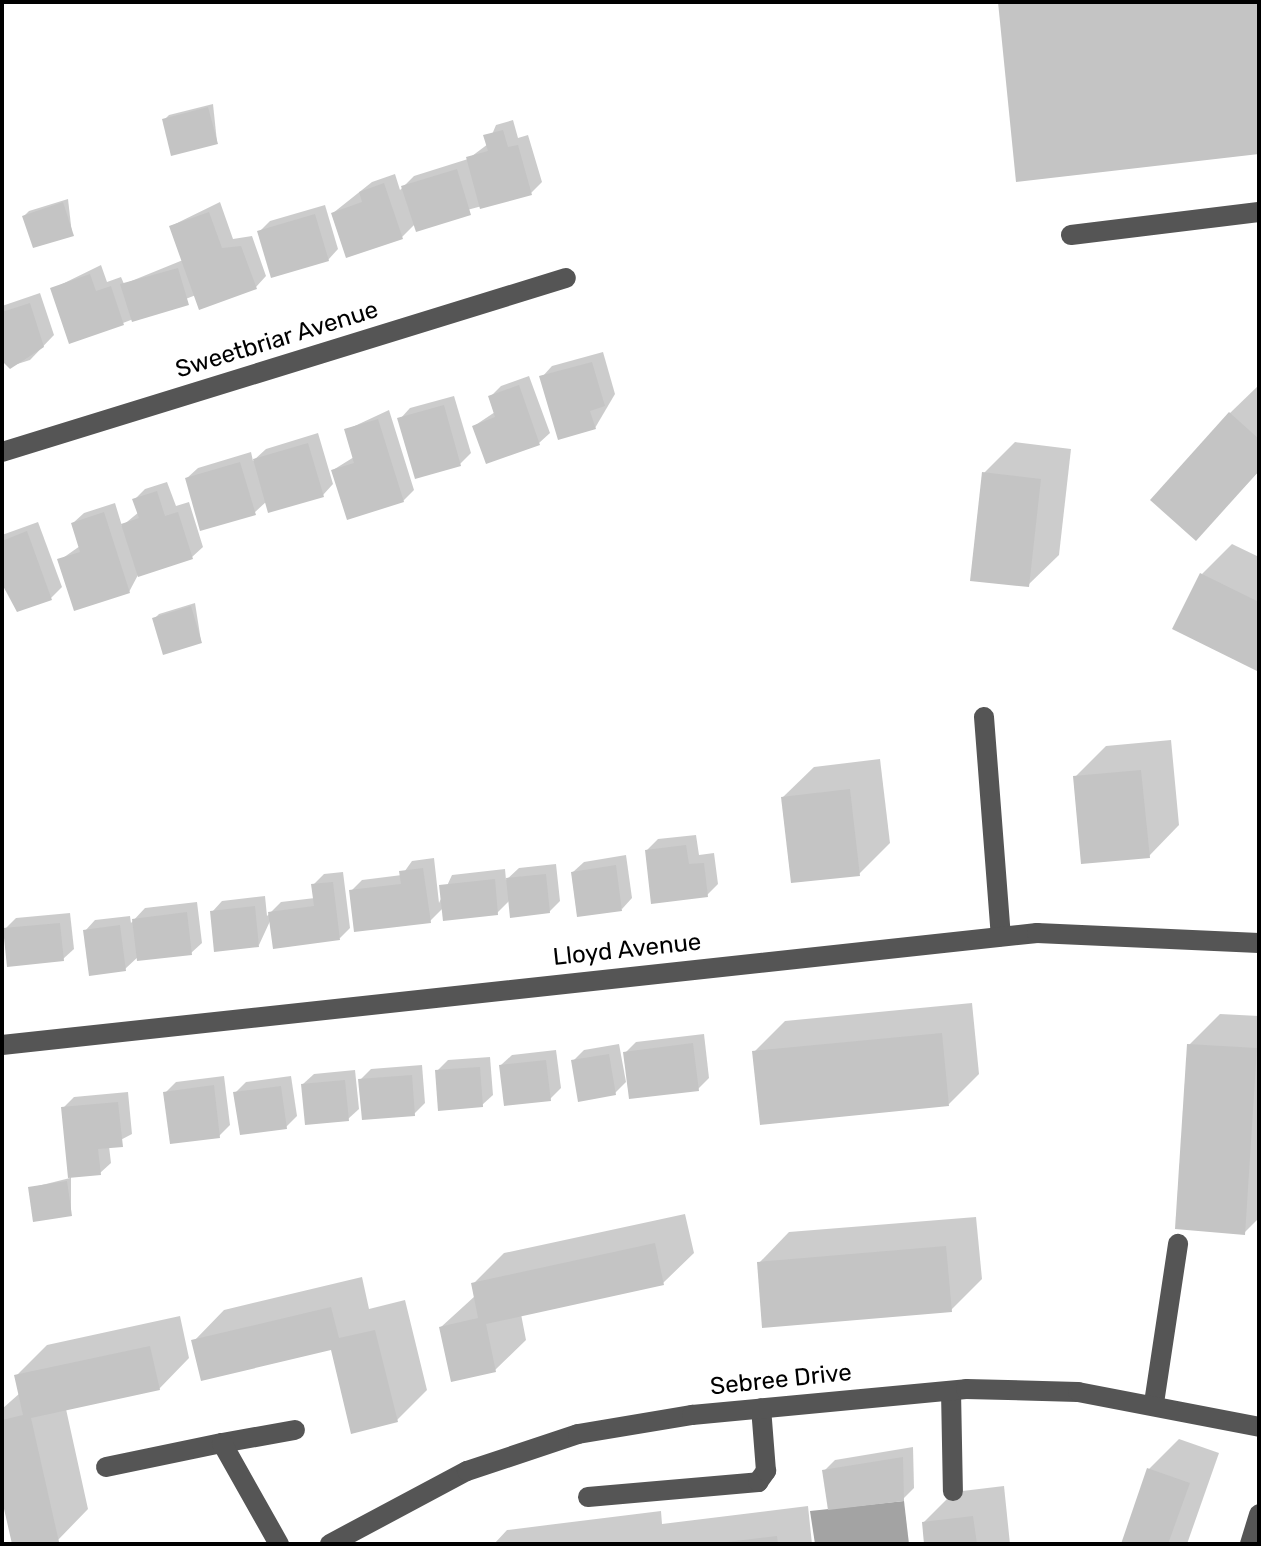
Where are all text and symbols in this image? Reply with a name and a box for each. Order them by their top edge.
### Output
street label: Sweetbriar Avenue [172,295,382,385]
street label: Lloyd Avenue [551,928,703,972]
street label: Sebree Drive [709,1358,853,1402]

